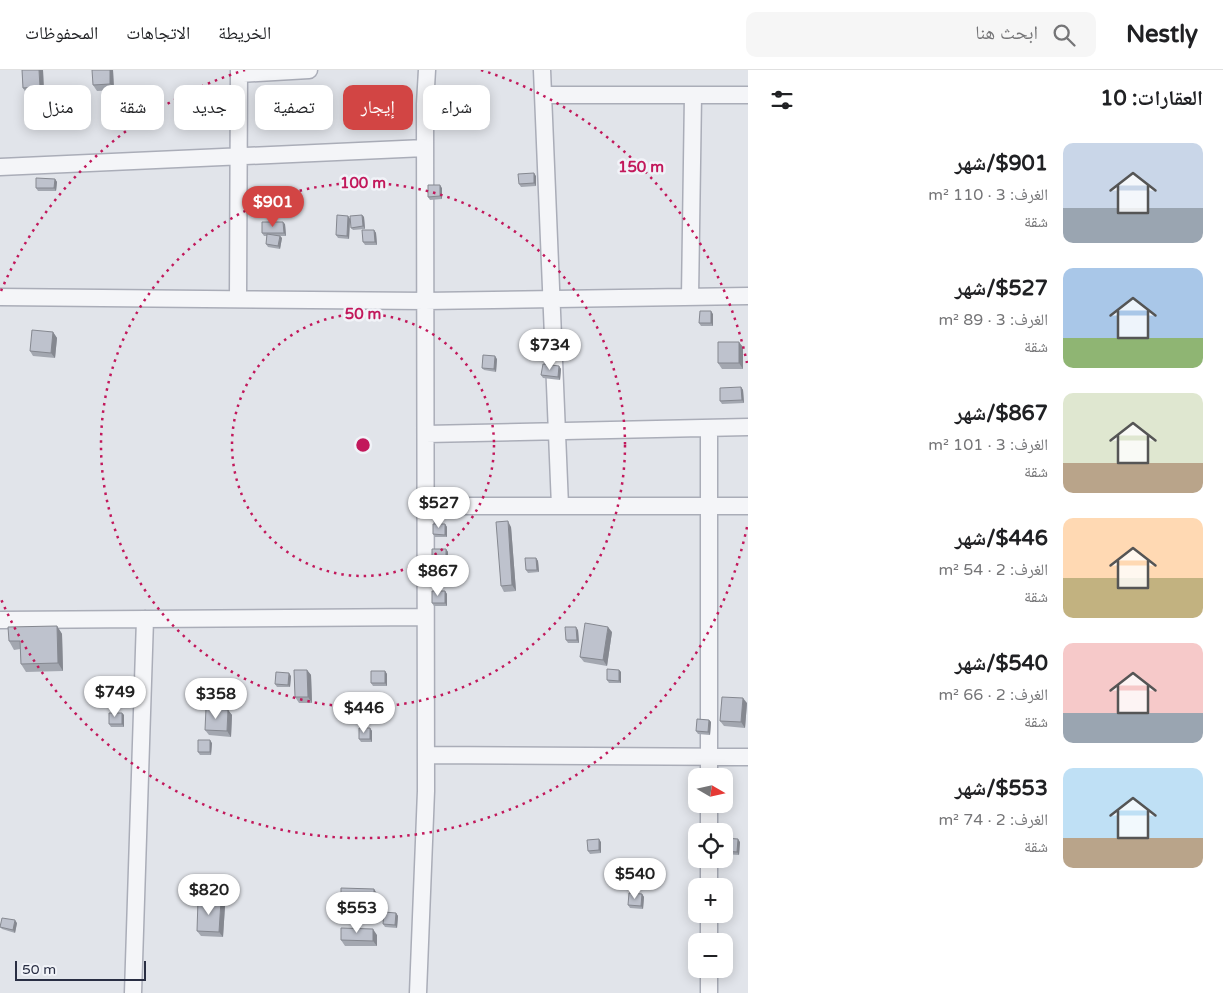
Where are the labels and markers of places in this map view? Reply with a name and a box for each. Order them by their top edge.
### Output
pin: $901 [243,186,303,228]
pin: $734 [520,328,580,371]
centre of rings [354,436,372,454]
pin: $527 [409,486,469,529]
pin: $867 [408,554,468,597]
pin: $749 [85,676,145,718]
pin: $358 [186,678,246,720]
pin: $446 [334,692,394,734]
pin: $540 [605,858,665,900]
pin: $820 [179,874,239,916]
pin: $553 [327,892,387,934]

